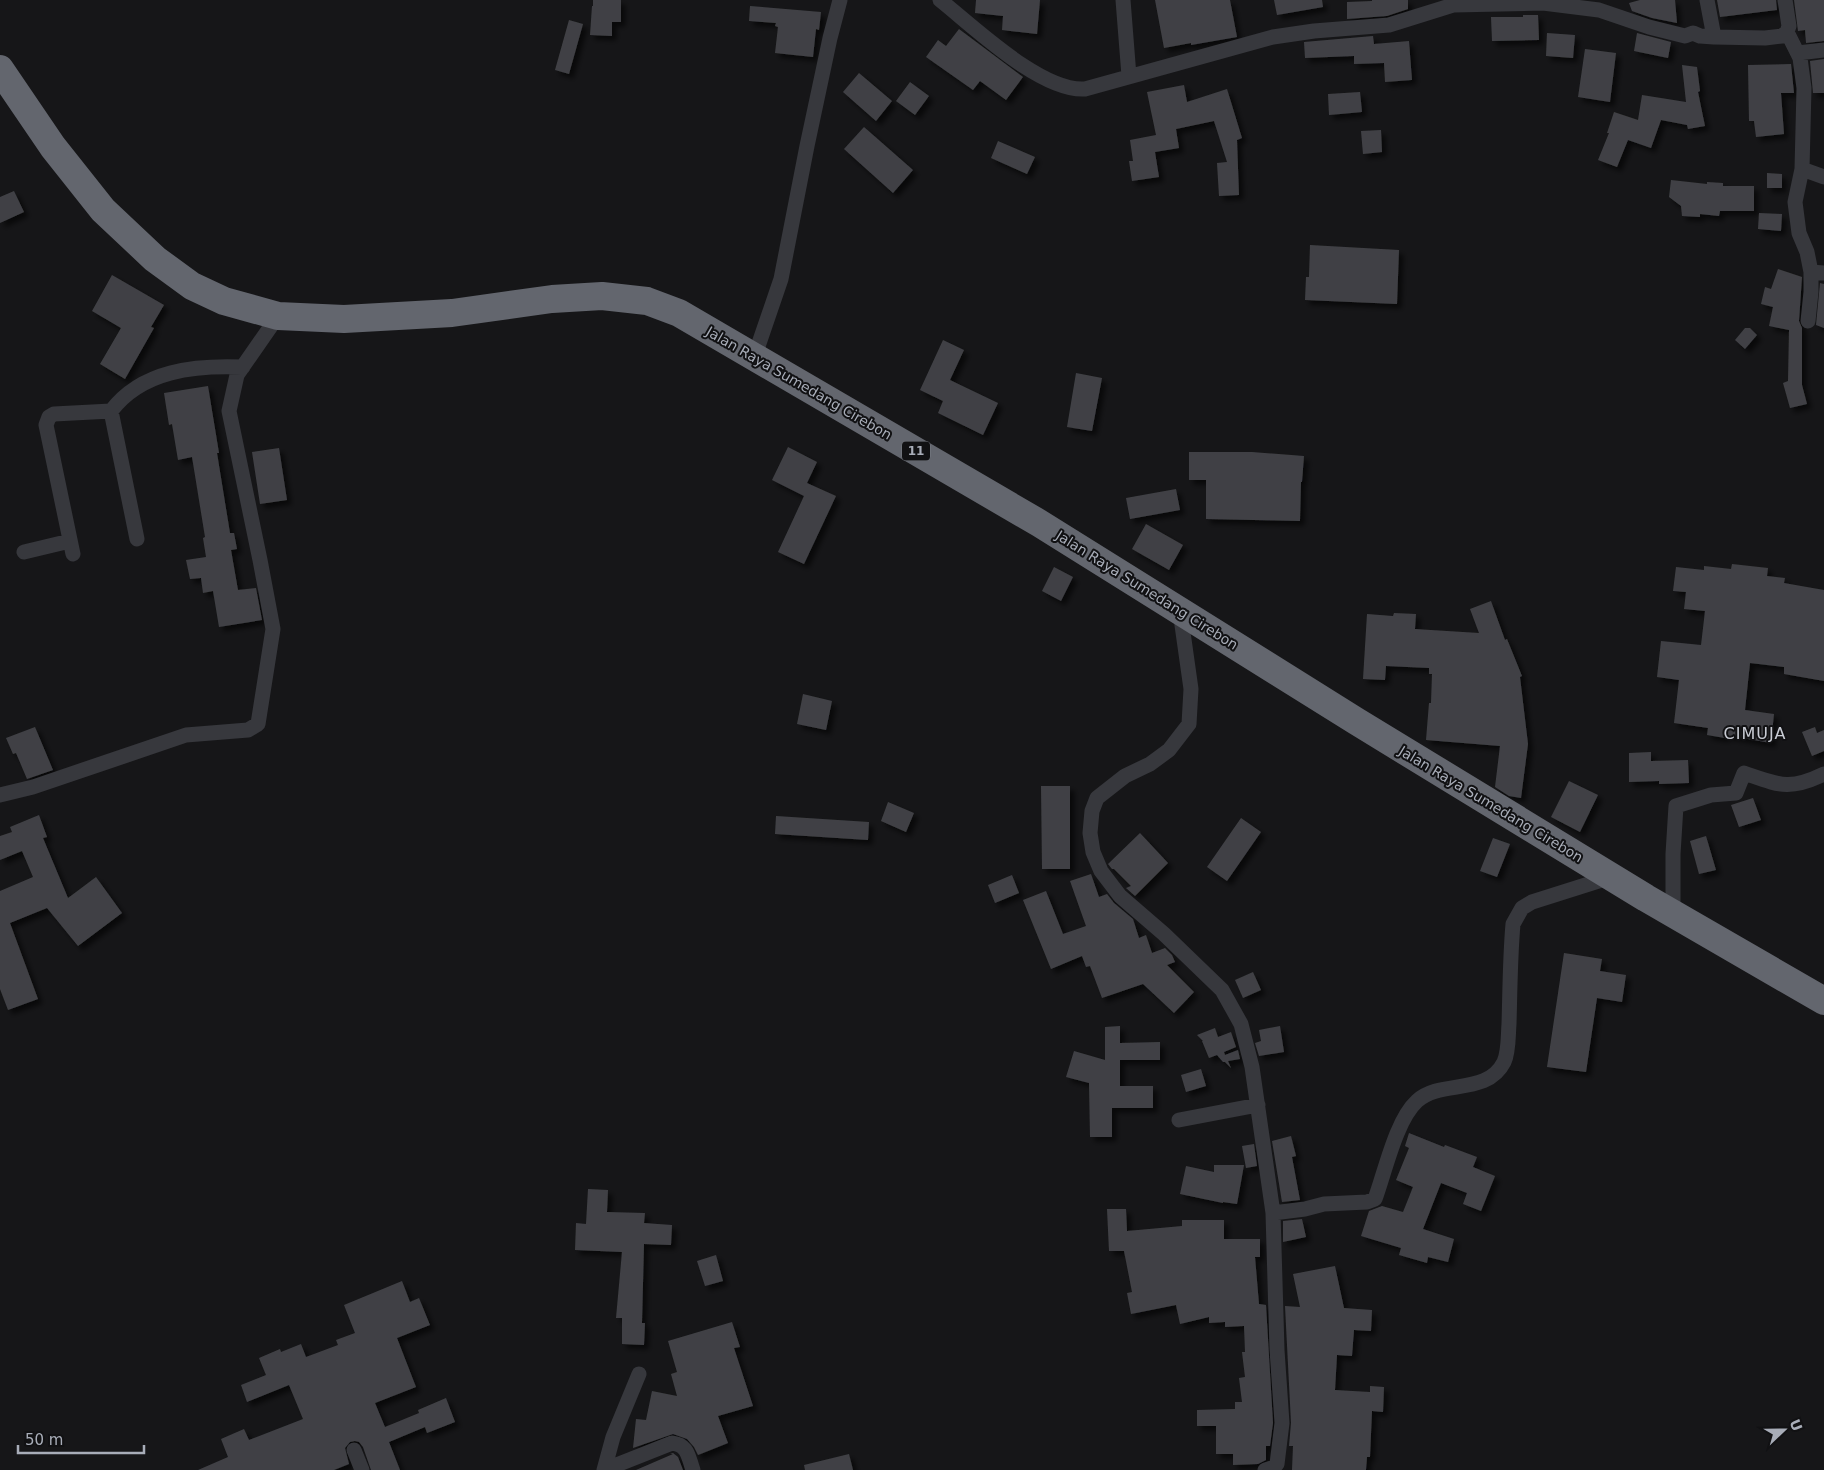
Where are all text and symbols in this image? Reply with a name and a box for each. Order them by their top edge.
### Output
street label: Jalan Raya Sumedang Cirebon [703,323,895,443]
road number: 11 [902,442,930,461]
street label: Jalan Raya Sumedang Cirebon [1052,527,1241,653]
district label: CIMUJA [1724,724,1786,743]
street label: Jalan Raya Sumedang Cirebon [1395,742,1586,865]
north arrow [1759,1405,1809,1455]
text: U [1787,1417,1806,1433]
scale bar [18,1422,144,1454]
text: 50 m [25,1431,63,1449]

